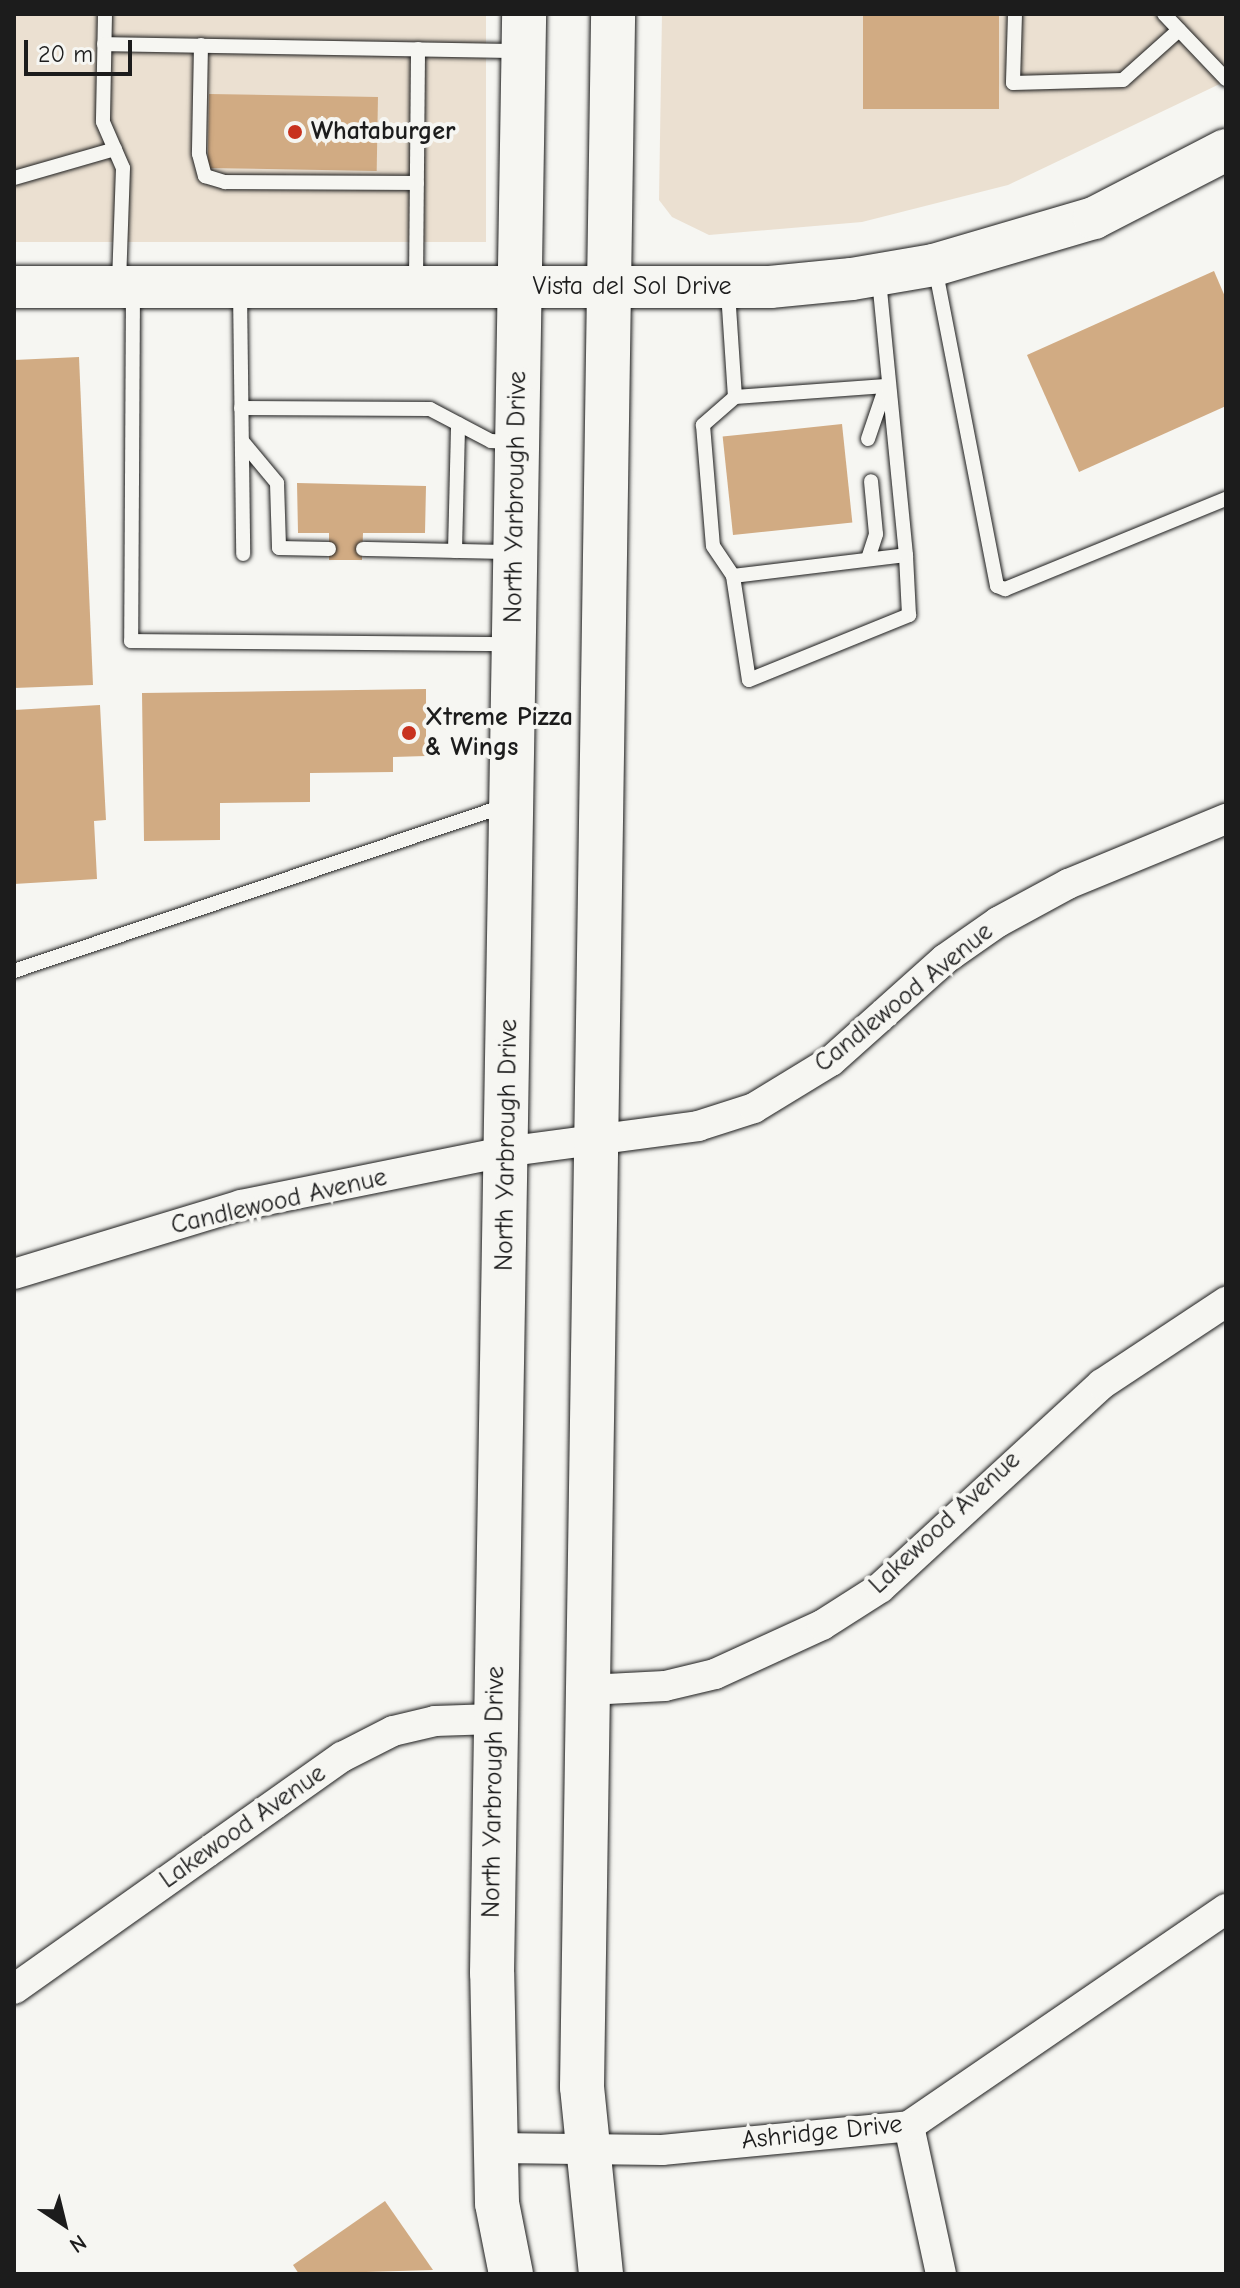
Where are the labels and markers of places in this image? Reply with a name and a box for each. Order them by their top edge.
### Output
place label: Whataburger [311,116,455,148]
marker: Whataburger [286,123,304,141]
place label: Xtreme Pizza & Wings [425,702,573,764]
marker: Xtreme Pizza & Wings [400,724,418,742]

